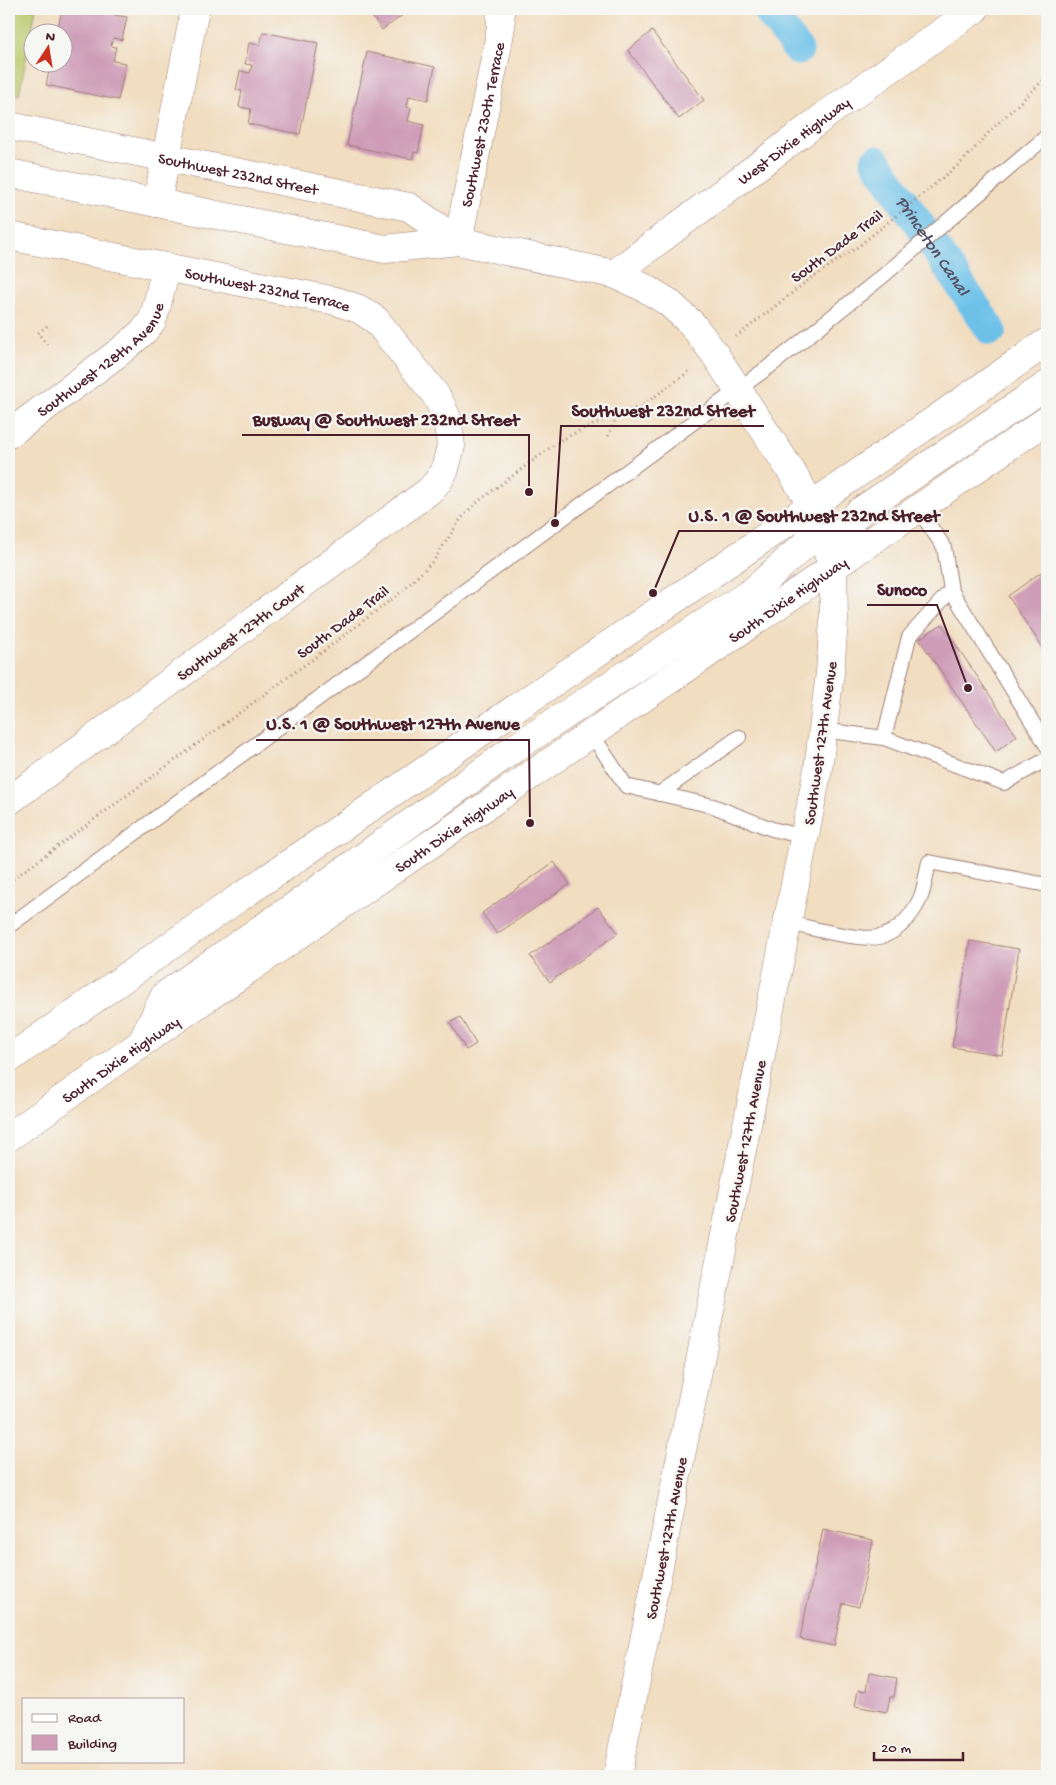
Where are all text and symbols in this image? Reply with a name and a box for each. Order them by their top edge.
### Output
north arrow [22,22,72,72]
text: N [44,28,56,47]
street label: Southwest 230th Terrace [459,40,511,209]
street label: West Dixie Highway [735,94,855,191]
street label: Southwest 232nd Street [156,150,321,202]
water label: Princeton Canal [890,193,973,301]
street label: South Dade Trail [788,207,888,289]
street label: Southwest 232nd Terrace [183,265,353,318]
street label: Southwest 128th Avenue [35,301,170,423]
callout: Southwest 232nd Street [561,393,764,426]
callout: Busway @ Southwest 232nd Street [242,402,529,435]
text: Southwest 232nd Street [572,402,756,423]
text: Busway @ Southwest 232nd Street [252,411,521,432]
callout: U.S. 1 @ Southwest 232nd Street [679,498,949,531]
text: U.S. 1 @ Southwest 232nd Street [689,507,941,528]
street label: South Dixie Highway [726,554,852,649]
callout: Sunoco [867,572,937,605]
street label: Southwest 127th Court [174,580,311,687]
text: Sunoco [877,581,928,602]
street label: South Dade Trail [294,583,394,665]
street label: Southwest 127th Avenue [802,660,843,826]
callout: U.S. 1 @ Southwest 127th Avenue [256,707,529,740]
text: U.S. 1 @ Southwest 127th Avenue [266,715,520,736]
street label: South Dixie Highway [393,784,518,879]
street label: South Dixie Highway [60,1013,185,1109]
street label: Southwest 127th Avenue [722,1058,773,1224]
street label: Southwest 127th Avenue [643,1455,694,1621]
legend [22,1698,185,1762]
text: Road [68,1710,102,1728]
scale bar [874,1730,962,1762]
text: Building [67,1736,117,1754]
text: 20 m [881,1740,911,1758]

